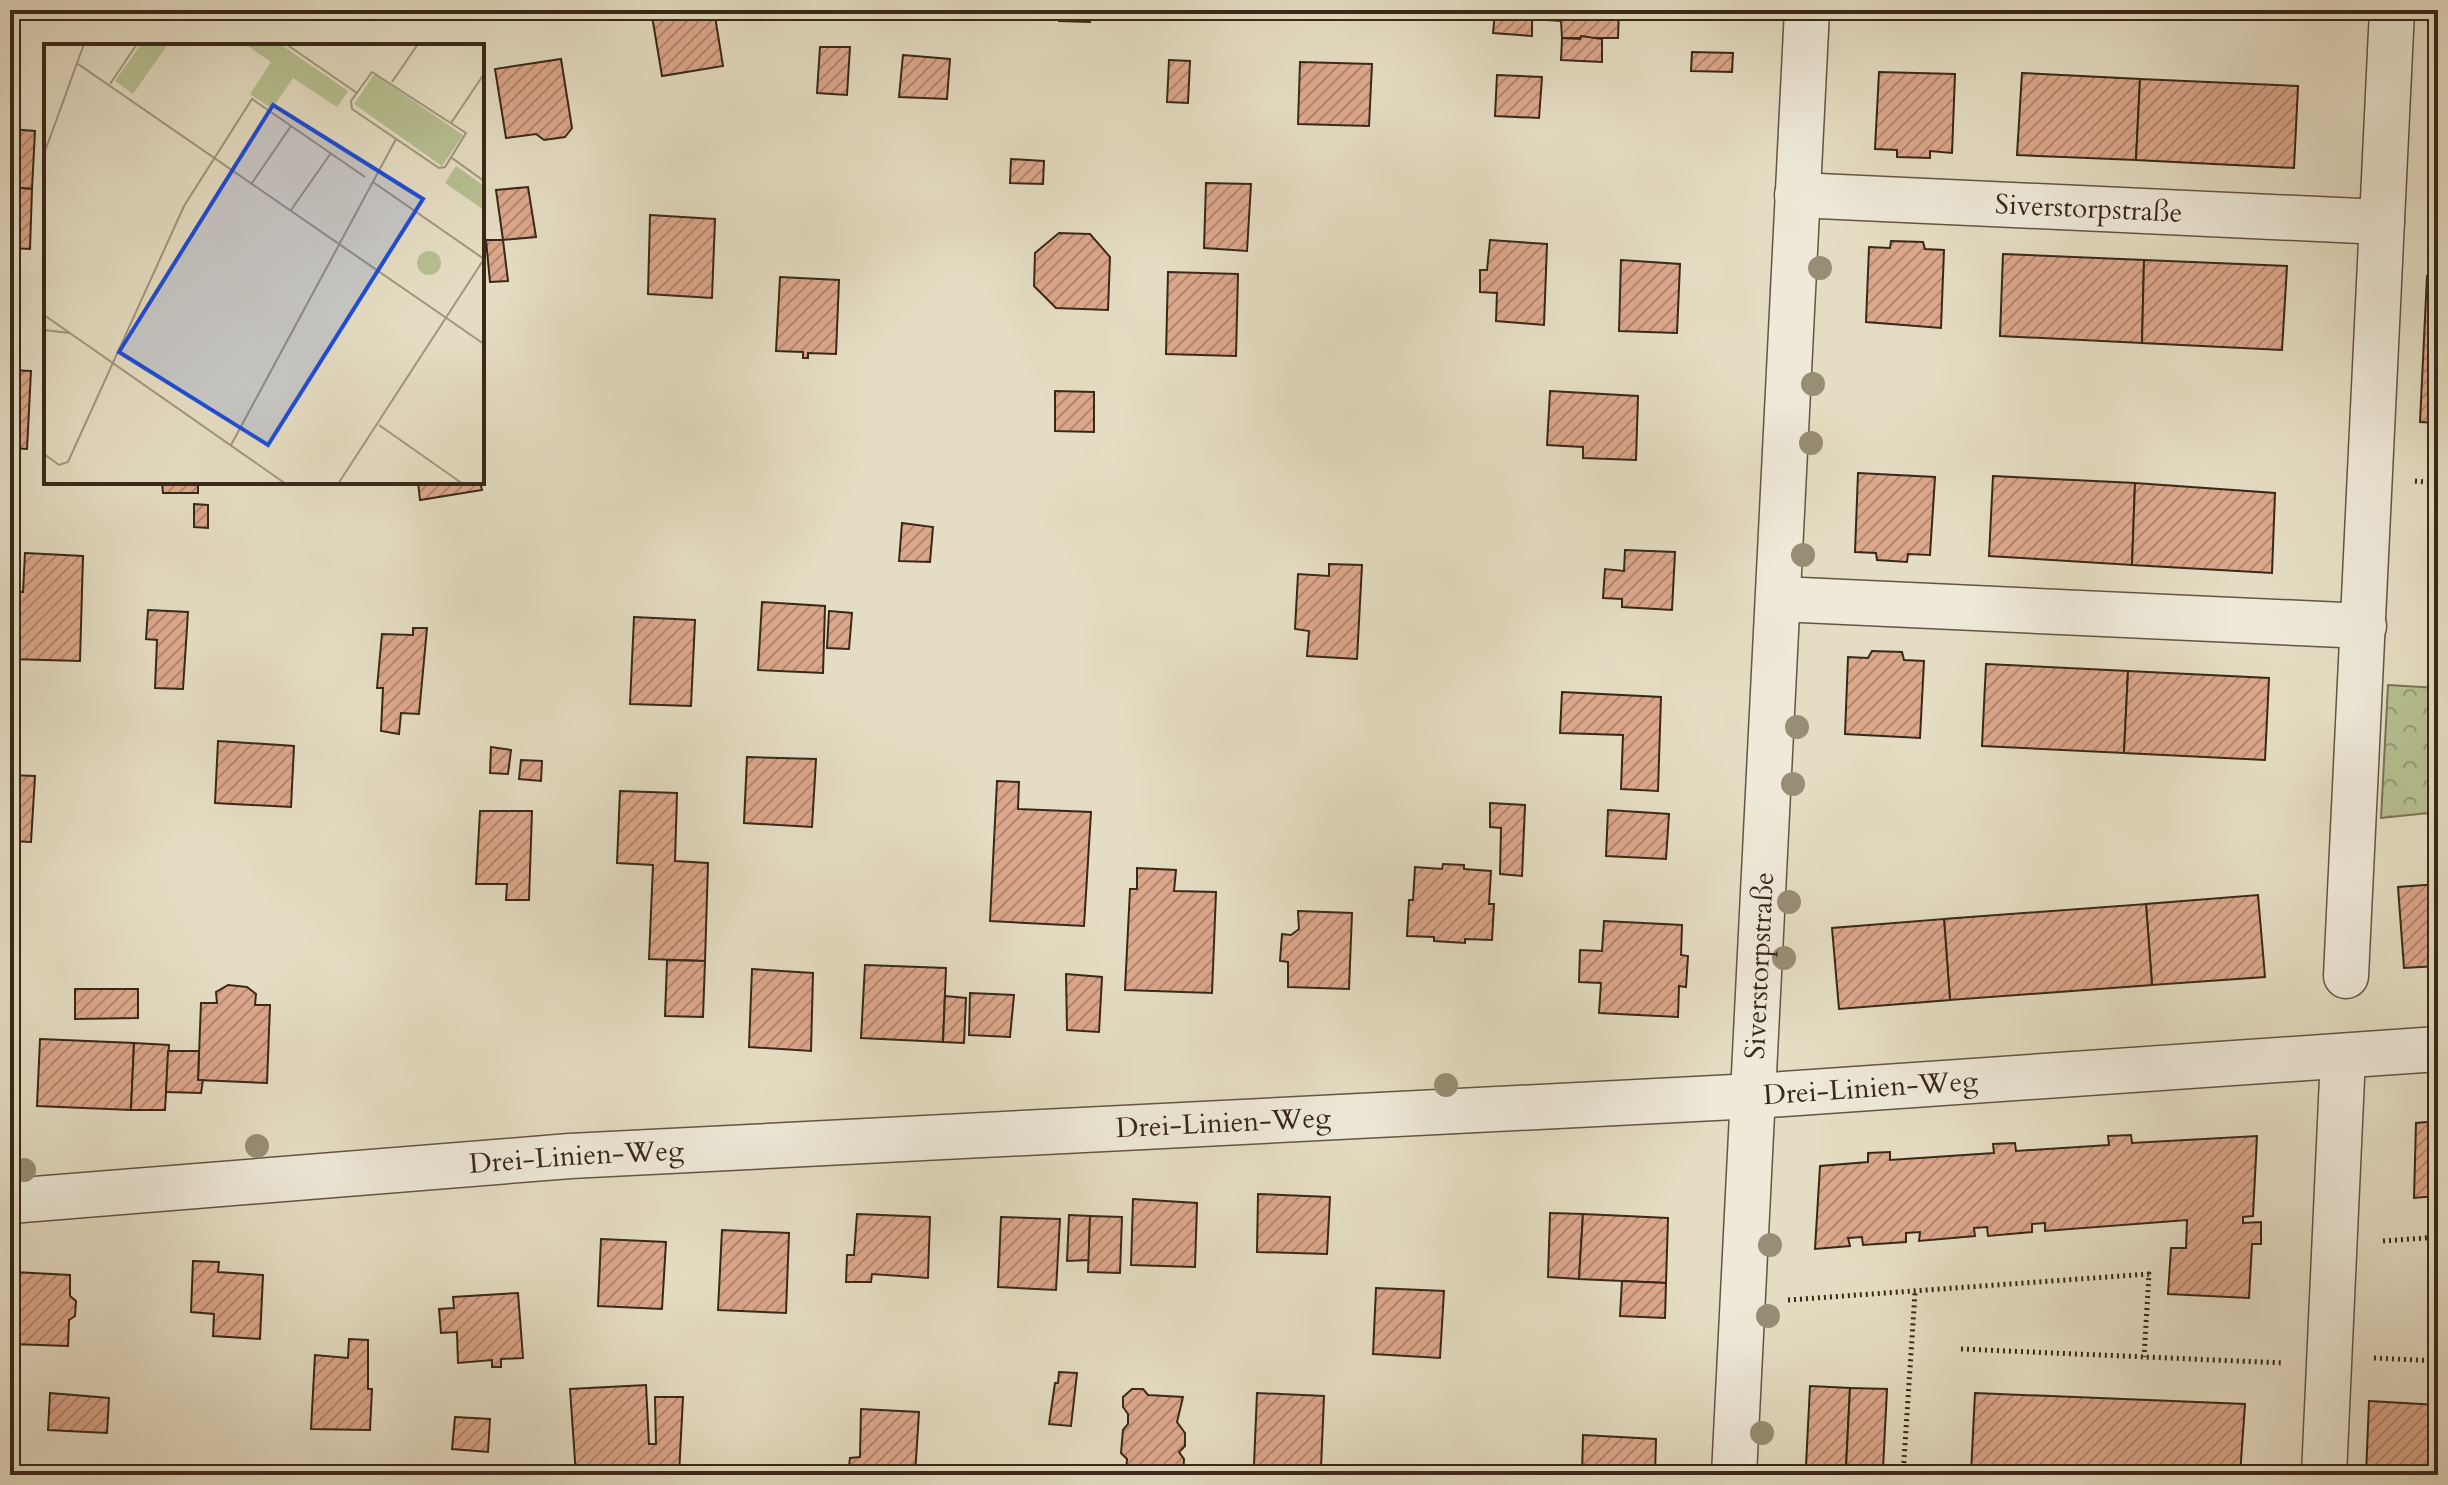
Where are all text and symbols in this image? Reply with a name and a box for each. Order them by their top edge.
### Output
inset map [44,44,484,484]
street label: Siverstorpstraße [1994,185,2183,232]
street label: Siverstorpstraße [1736,871,1783,1060]
street label: Drei-Linien-Weg [1762,1062,1979,1114]
street label: Drei-Linien-Weg [1115,1098,1332,1147]
street label: Drei-Linien-Weg [467,1131,685,1183]

